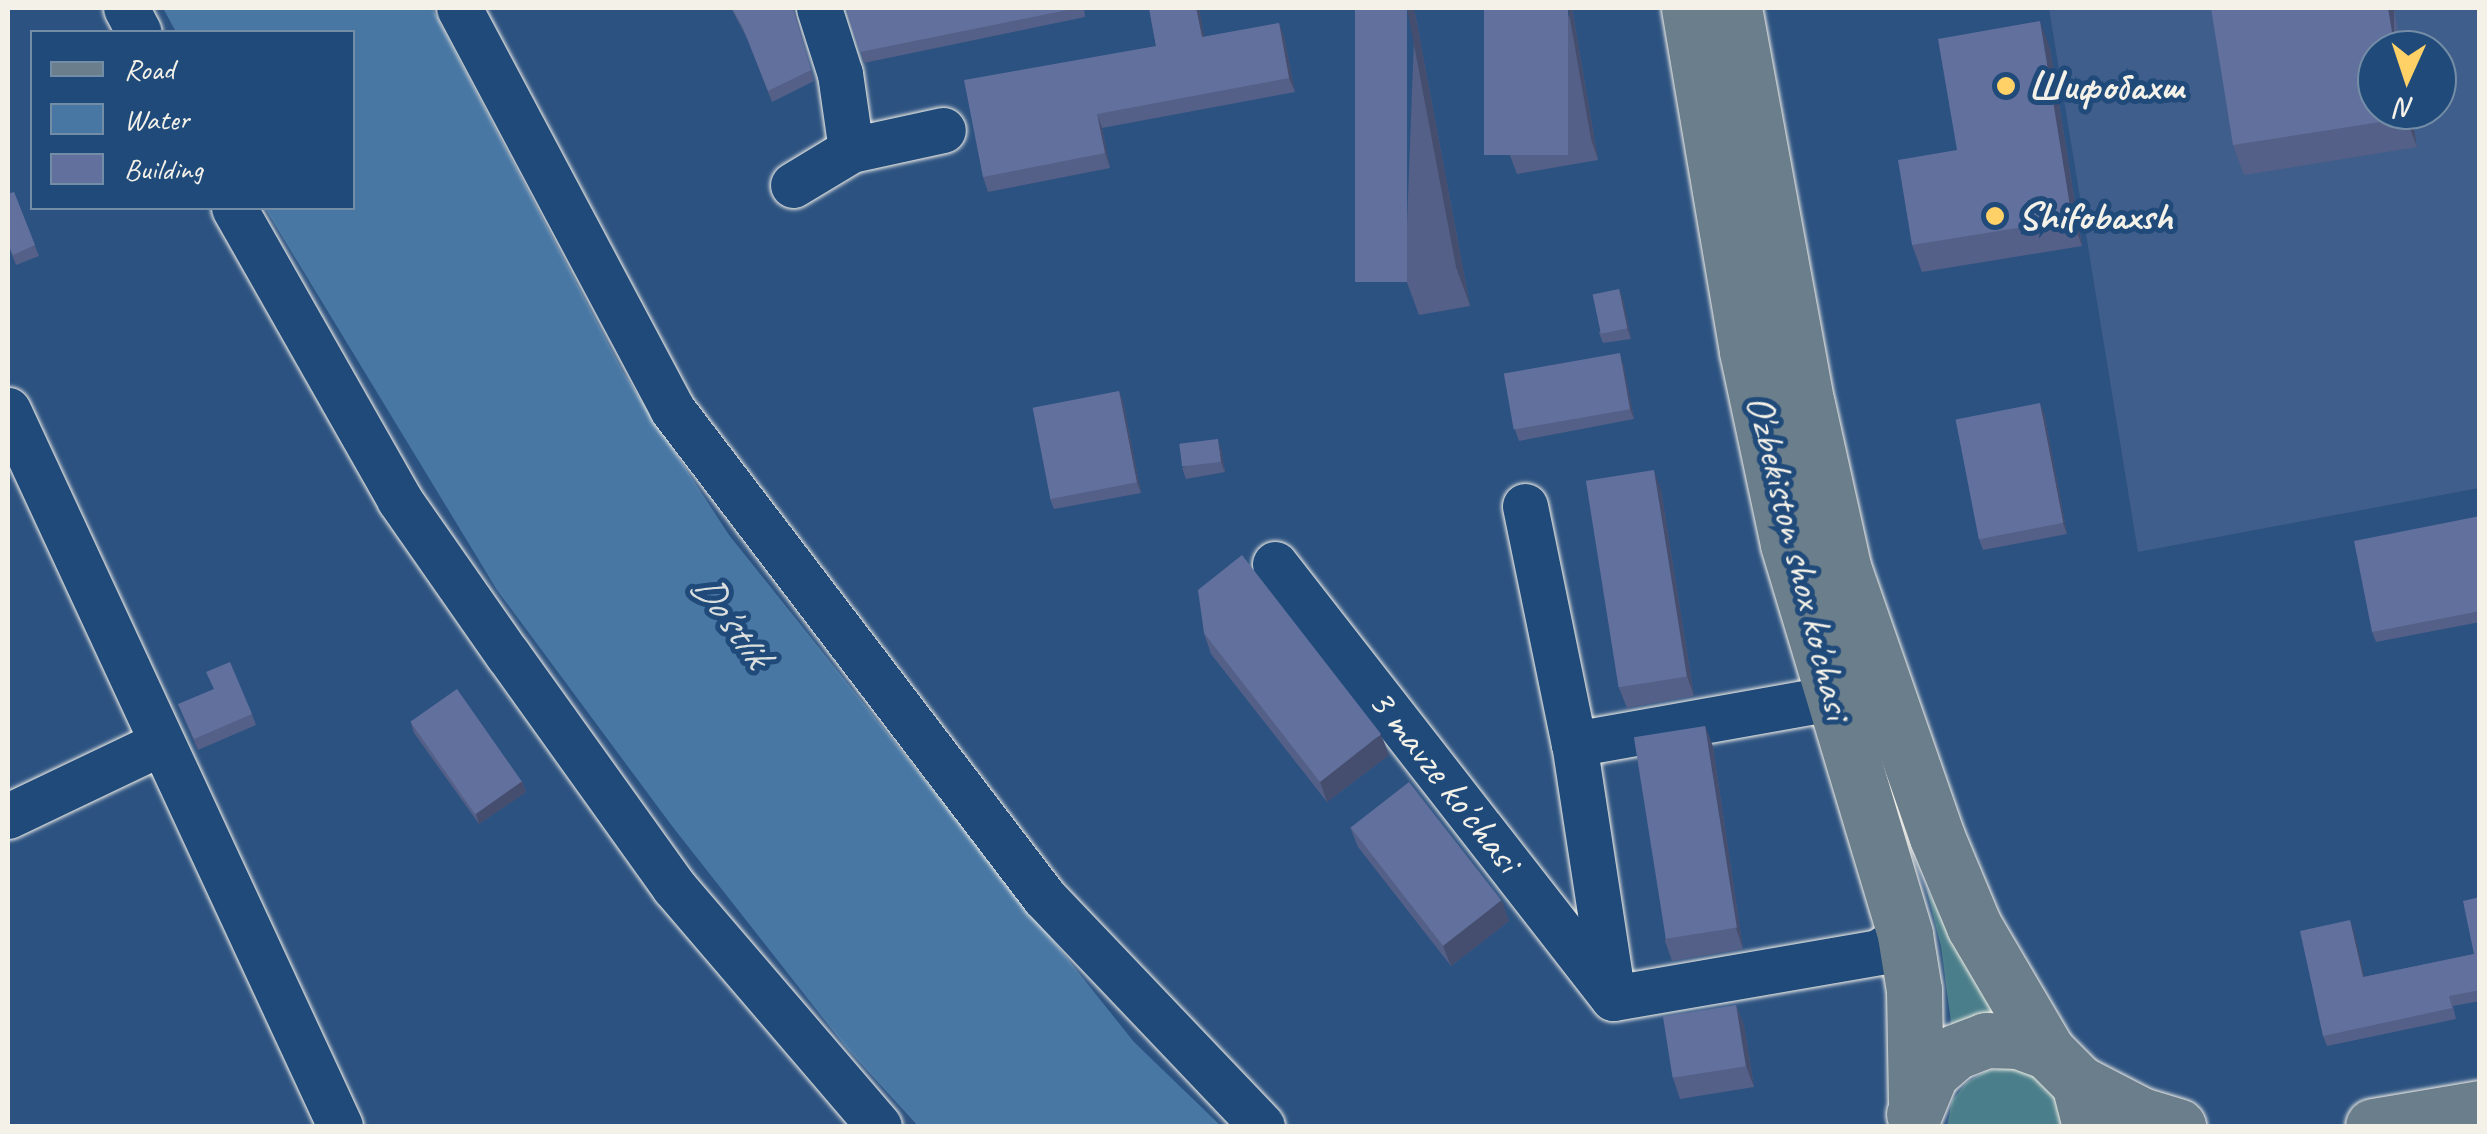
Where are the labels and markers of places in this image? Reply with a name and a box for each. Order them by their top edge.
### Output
place label: Шифобахш [2028,62,2184,110]
marker: Шифобахш [1993,73,2019,99]
place label: Shifobaxsh [2018,192,2173,240]
marker: Shifobaxsh [1982,203,2008,229]

